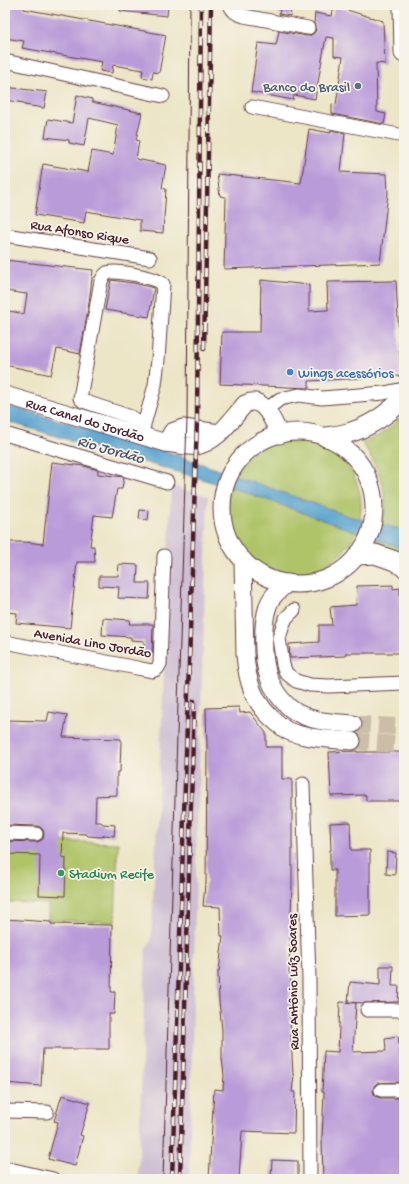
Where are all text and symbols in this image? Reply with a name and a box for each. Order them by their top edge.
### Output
place label: Banco do Brasil [262,80,350,97]
marker: Banco do Brasil [353,81,363,91]
street label: Rua Afonso Rique [29,217,131,250]
place label: Wings acessórios [298,366,395,383]
marker: Wings acessórios [285,367,295,377]
street label: Rua Canal do Jordão [23,396,146,447]
water label: Rio Jordão [75,433,147,469]
street label: Avenida Lino Jordão [33,626,153,663]
place label: Stadium Recife [69,867,155,884]
marker: Stadium Recife [56,868,66,878]
street label: Rua Antônio Luíz Soares [285,913,304,1050]

